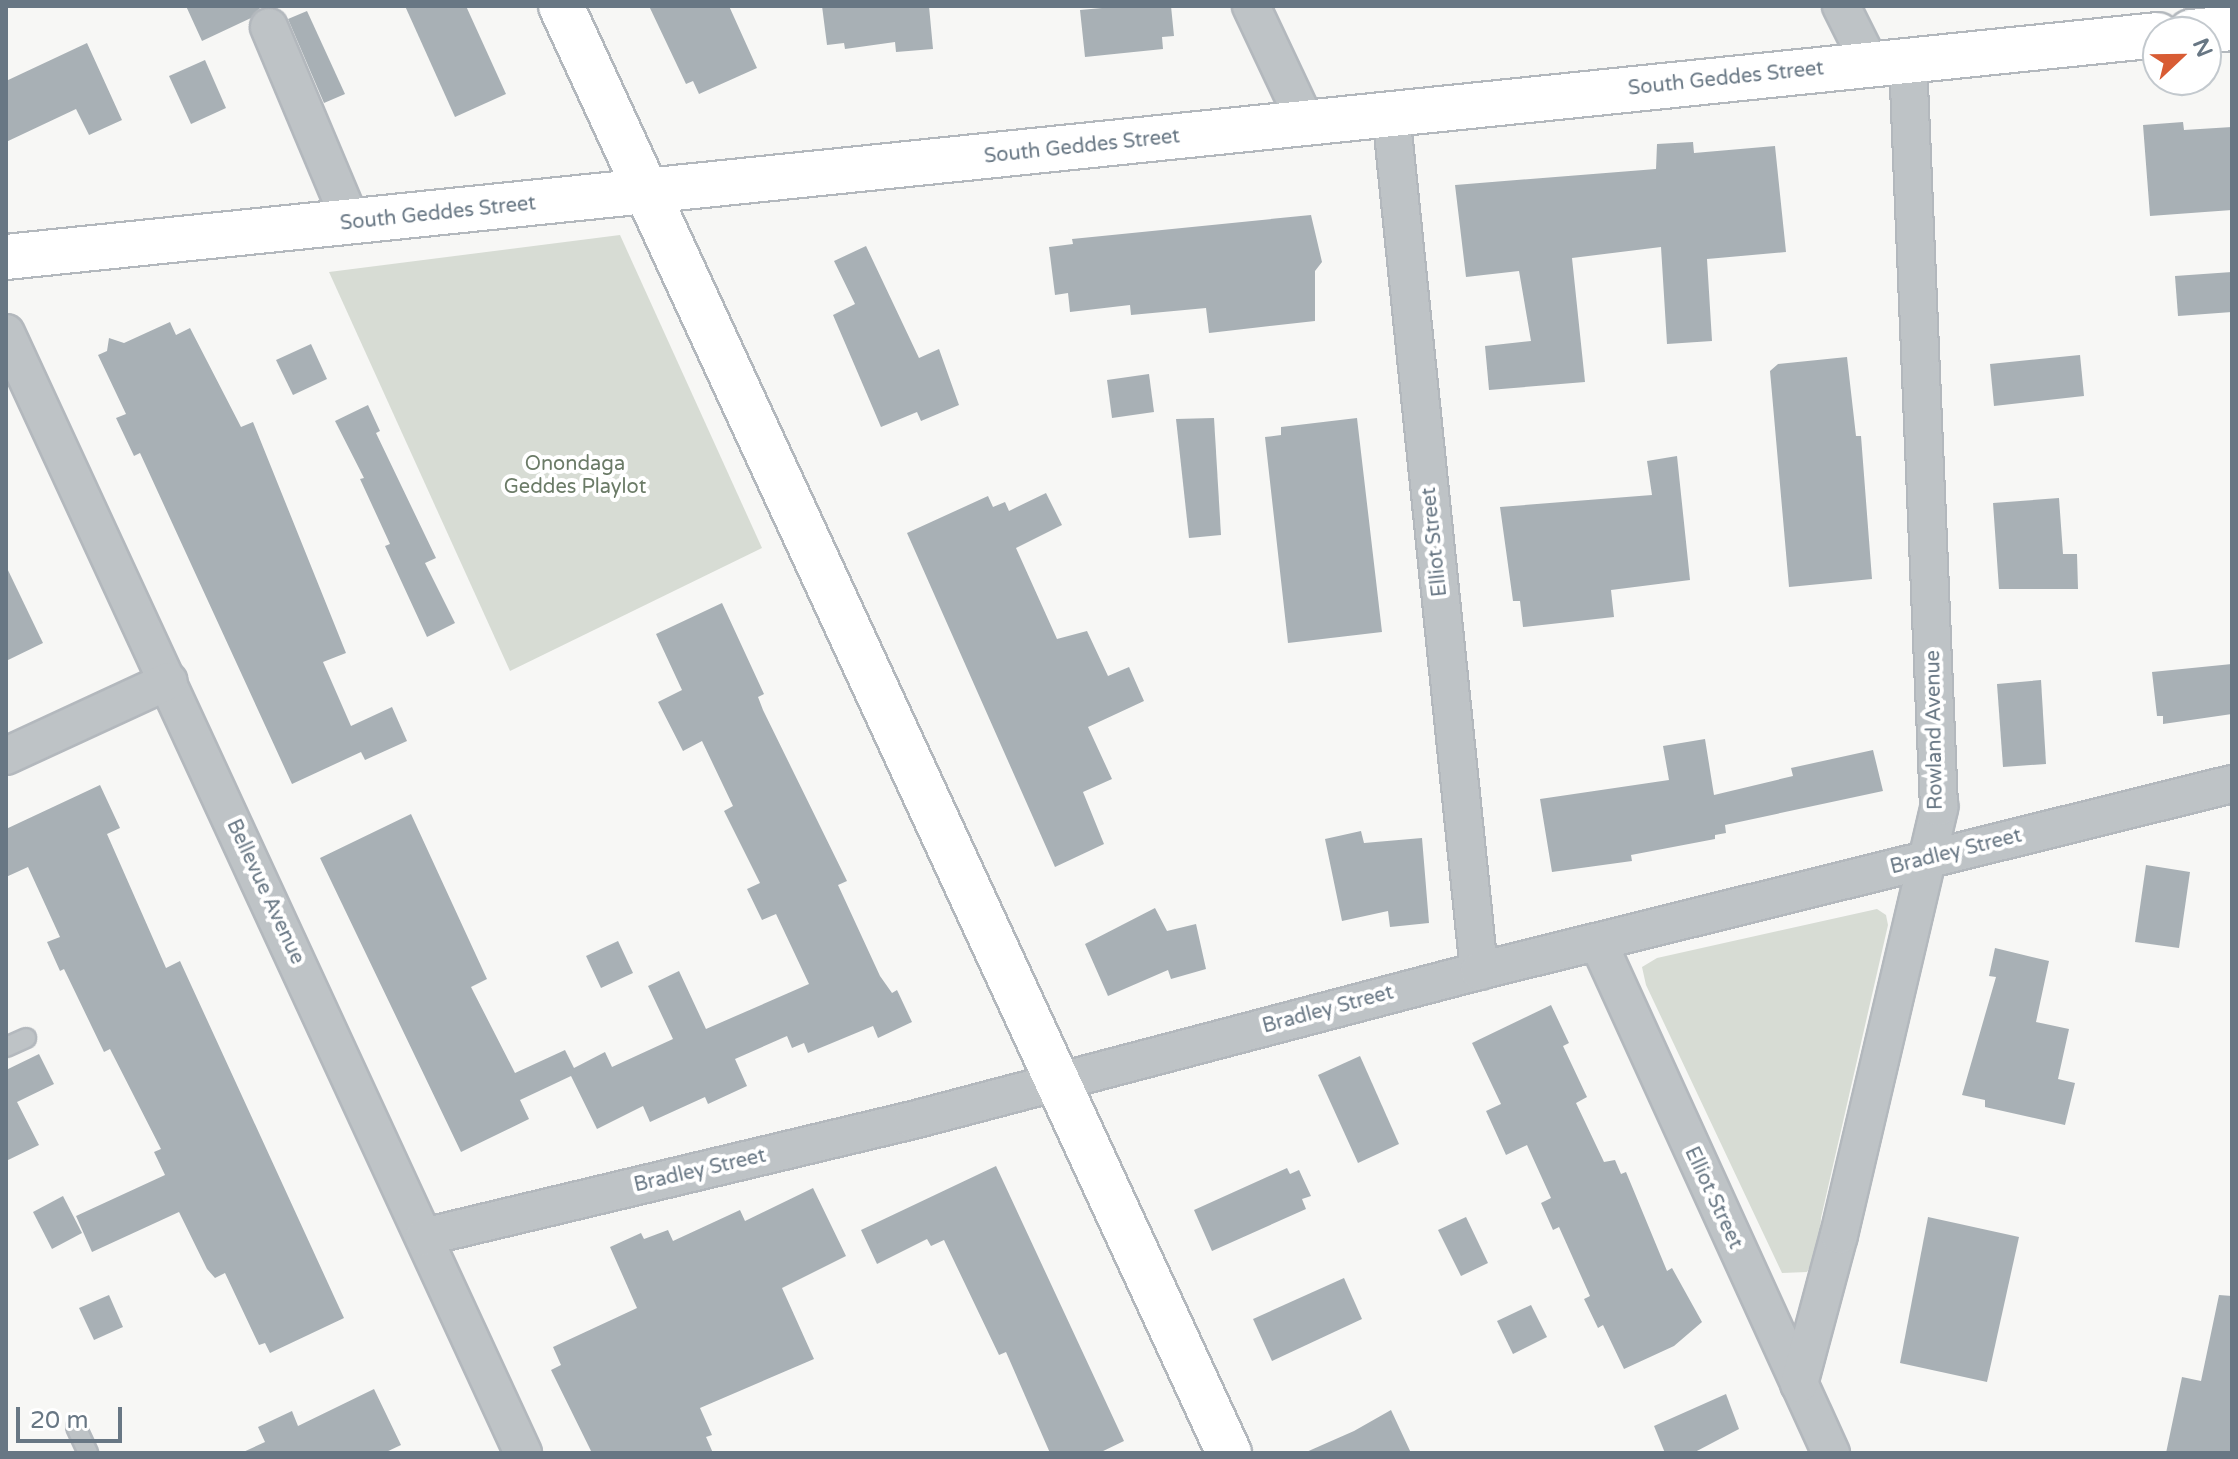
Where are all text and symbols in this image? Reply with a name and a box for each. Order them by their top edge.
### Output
north arrow [2142,16,2222,96]
text: N [2187,35,2218,61]
street label: South Geddes Street [1627,57,1825,101]
street label: South Geddes Street [983,125,1181,169]
street label: South Geddes Street [339,192,537,236]
park label: Onondaga Geddes Playlot [504,452,646,499]
street label: Elliot Street [1417,486,1453,598]
street label: Rowland Avenue [1922,650,1948,810]
street label: Bellevue Avenue [221,816,309,968]
street label: Bradley Street [1888,824,2024,880]
street label: Bradley Street [1260,981,1396,1039]
street label: Elliot Street [1679,1143,1747,1253]
street label: Bradley Street [632,1144,768,1198]
scale bar [20,1391,126,1441]
text: 20 m [30,1406,88,1435]

